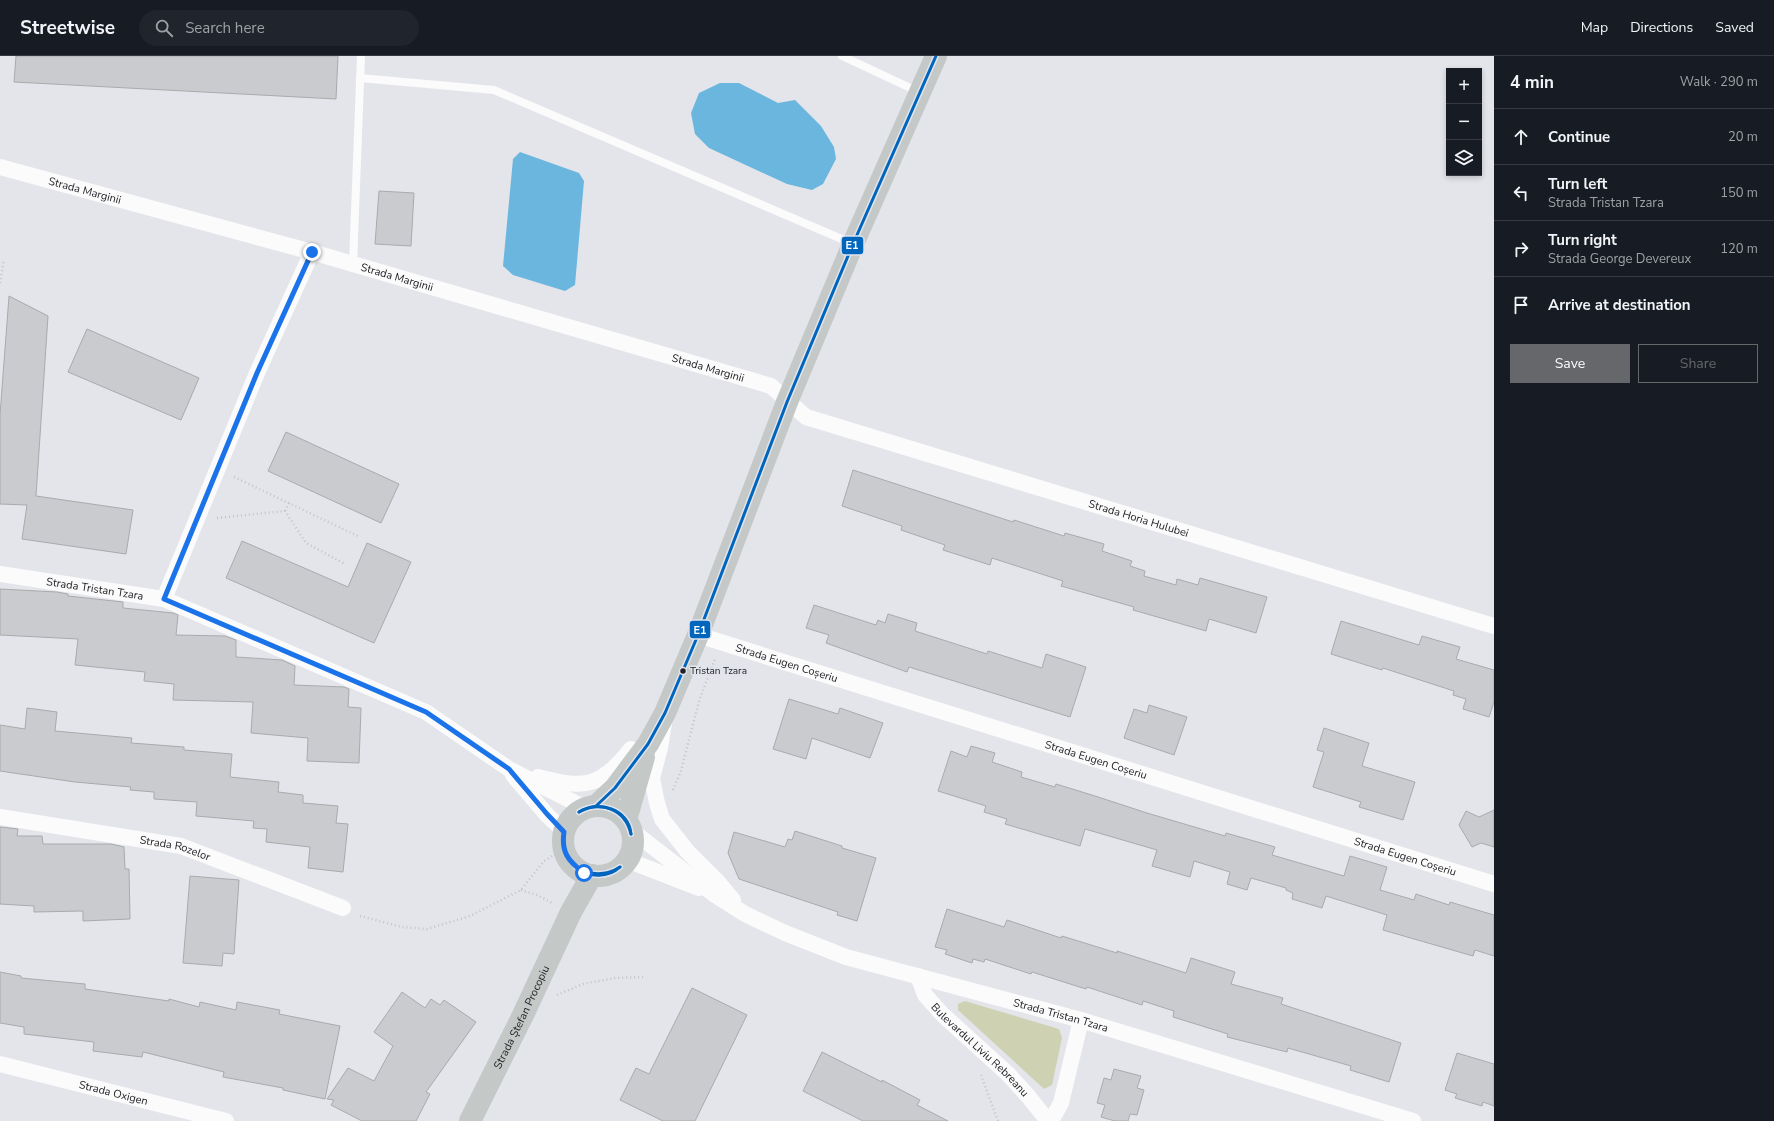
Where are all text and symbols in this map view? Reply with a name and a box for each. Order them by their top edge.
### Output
search box [139,10,419,46]
text: Streetwise [20,15,115,41]
icon: search [153,17,175,39]
text: Search here [185,18,265,38]
text: Map [1581,18,1608,37]
text: Directions [1630,18,1693,37]
text: Saved [1715,18,1754,37]
map controls [1446,68,1482,176]
button: + [1446,68,1482,104]
text: 4 min [1510,71,1554,94]
text: Walk · 290 m [1680,73,1758,91]
button: − [1446,104,1482,140]
icon: ahead [1510,126,1532,148]
text: Continue [1548,127,1610,147]
text: 20 m [1728,128,1758,146]
button: layers [1446,140,1482,176]
street label: Strada Marginii [47,173,123,207]
text: Turn left [1548,174,1607,194]
icon: left [1510,182,1532,204]
text: 150 m [1720,184,1758,202]
text: Strada Tristan Tzara [1548,194,1664,212]
text: Turn right [1548,230,1617,250]
line badge: E1 [841,236,864,255]
text: E1 [845,238,859,253]
icon: right [1510,238,1532,260]
text: 120 m [1720,240,1758,258]
route end [303,243,321,261]
text: Strada George Devereux [1548,250,1691,268]
street label: Strada Marginii [359,259,435,295]
icon: arrive [1510,294,1532,316]
text: Arrive at destination [1548,295,1691,315]
button: Save [1510,344,1630,383]
button: Share [1638,344,1758,383]
street label: Strada Marginii [670,350,746,385]
street label: Strada Horia Hulubei [1087,496,1191,540]
street label: Strada Tristan Tzara [45,574,145,603]
line badge: E1 [689,620,711,639]
text: E1 [693,623,707,638]
street label: Strada Eugen Coșeriu [734,640,840,686]
place label: Tristan Tzara [690,664,747,678]
marker: Tristan Tzara [678,666,688,676]
street label: Strada Eugen Coșeriu [1043,736,1149,783]
street label: Strada Rozelor [139,832,213,864]
street label: Strada Eugen Coșeriu [1352,833,1458,879]
route start [575,864,593,882]
street label: Strada Ștefan Procopiu [490,963,553,1071]
street label: Strada Tristan Tzara [1011,995,1110,1035]
street label: Bulevardul Liviu Rebreanu [928,1000,1032,1100]
street label: Strada Oxigen [77,1077,150,1109]

